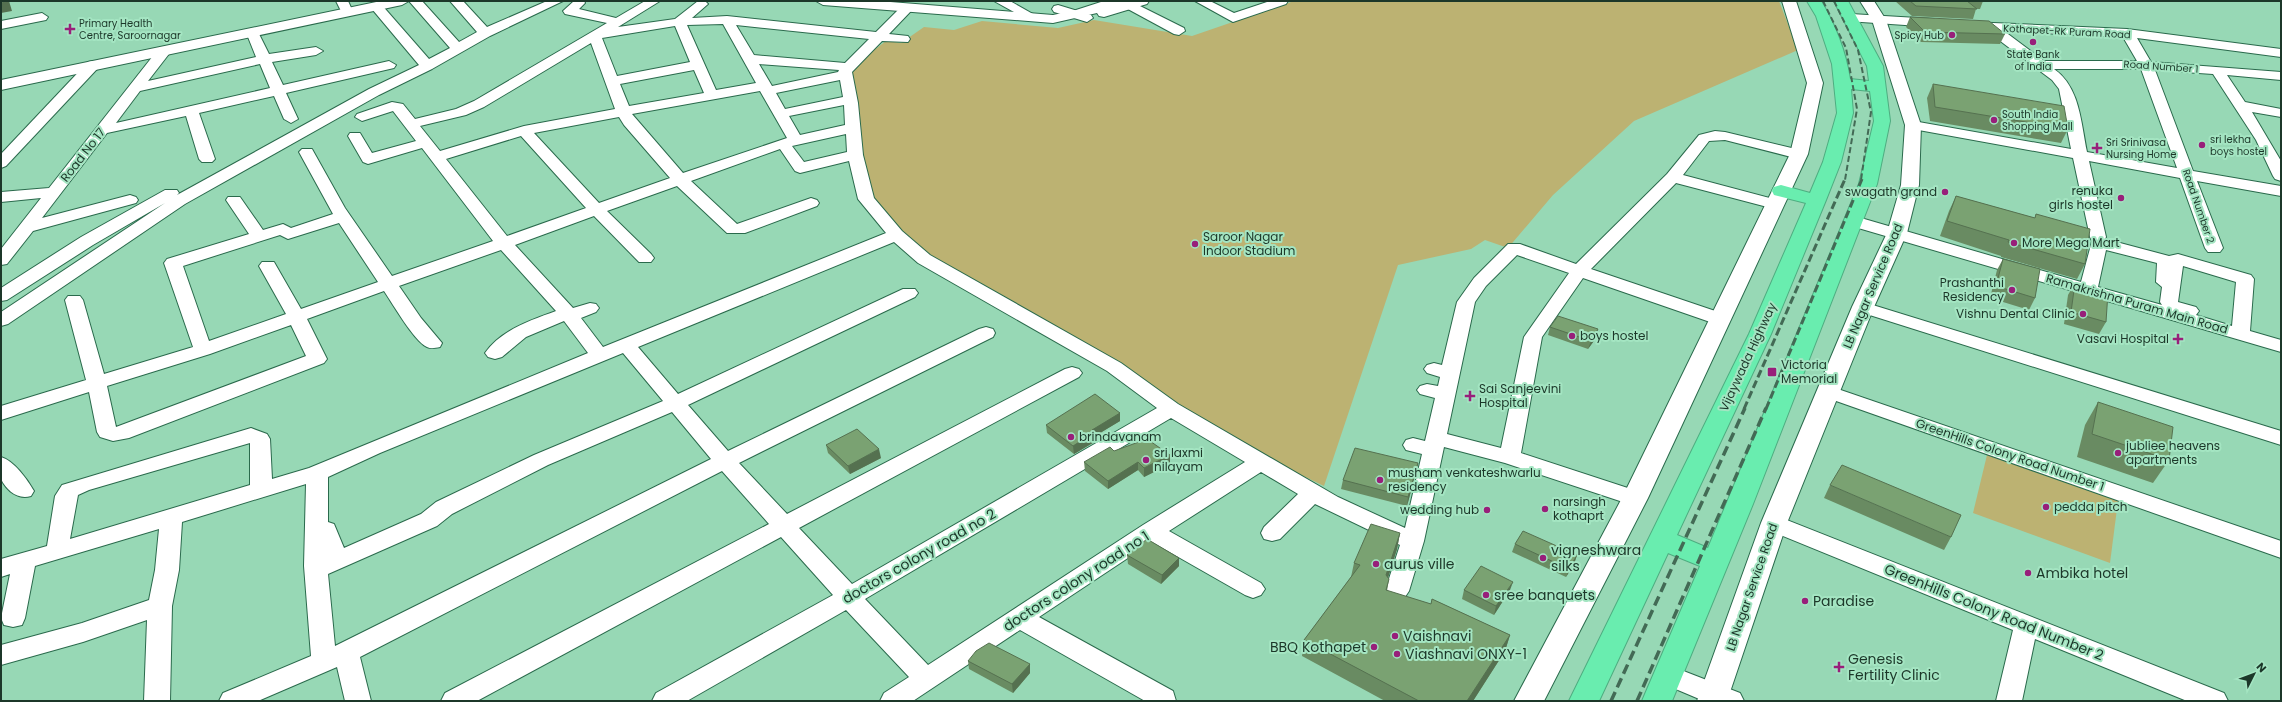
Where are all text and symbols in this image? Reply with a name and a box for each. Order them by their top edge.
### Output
place label: Primary Health Centre, Saroornagar [79,16,181,43]
street label: Kothapet-RK Puram Road [2003,21,2131,42]
marker: Primary Health Centre, Saroornagar [64,23,76,35]
place label: Spicy Hub [1894,28,1944,43]
marker: Spicy Hub [1947,30,1957,40]
marker: State Bank of India [2028,37,2038,47]
place label: State Bank of India [2006,47,2060,74]
street label: Road Number 1 [2123,56,2199,77]
place label: South India Shopping Mall [2002,107,2073,134]
marker: South India Shopping Mall [1989,115,1999,125]
street label: Road No 17 [56,124,109,185]
place label: sri lekha boys hostel [2210,132,2267,159]
place label: Sri Srinivasa Nursing Home [2106,135,2177,162]
marker: sri lekha boys hostel [2197,140,2207,150]
marker: Sri Srinivasa Nursing Home [2091,142,2103,154]
street label: Road Number 2 [2179,167,2218,245]
place label: renuka girls hostel [2049,182,2113,213]
place label: swagath grand [1845,183,1937,200]
marker: swagath grand [1940,187,1950,197]
marker: renuka girls hostel [2116,193,2126,203]
street label: LB Nagar Service Road [1839,221,1907,351]
place label: Saroor Nagar Indoor Stadium [1203,228,1295,259]
place label: More Mega Mart [2022,234,2120,251]
marker: More Mega Mart [2009,238,2019,248]
marker: Saroor Nagar Indoor Stadium [1190,239,1200,249]
street label: Ramakrishna Puram Main Road [2044,269,2230,338]
place label: Prashanthi Residency [1940,274,2004,305]
marker: Prashanthi Residency [2007,285,2017,295]
street label: Vijaywada Highway [1715,299,1780,414]
place label: Vishnu Dental Clinic [1956,305,2075,322]
marker: Vishnu Dental Clinic [2078,309,2088,319]
place label: boys hostel [1580,327,1648,344]
place label: Vasavi Hospital [2077,330,2169,347]
marker: boys hostel [1567,331,1577,341]
marker: Vasavi Hospital [2172,333,2184,345]
place label: Victoria Memorial [1781,356,1837,387]
marker: Victoria Memorial [1766,366,1778,378]
place label: Sai Sanjeevini Hospital [1479,380,1561,411]
marker: Sai Sanjeevini Hospital [1464,390,1476,402]
street label: GreenHills Colony Road Number 1 [1914,414,2107,495]
place label: brindavanam [1079,428,1161,445]
marker: brindavanam [1066,432,1076,442]
place label: jubliee heavens apartments [2125,437,2220,468]
place label: sri laxmi nilayam [1154,444,1203,475]
marker: jubliee heavens apartments [2113,448,2123,458]
marker: sri laxmi nilayam [1141,455,1151,465]
place label: musham venkateshwarlu residency [1388,464,1541,495]
marker: musham venkateshwarlu residency [1375,475,1385,485]
place label: narsingh kothaprt [1553,493,1606,524]
place label: pedda pitch [2054,498,2128,515]
place label: wedding hub [1400,501,1479,518]
marker: pedda pitch [2041,502,2051,512]
street label: doctors colony road no 2 [839,504,999,608]
marker: narsingh kothaprt [1540,504,1550,514]
marker: wedding hub [1482,505,1492,515]
street label: LB Nagar Service Road [1722,521,1781,653]
street label: doctors colony road no 1 [999,526,1153,636]
place label: vigneshwara silks [1551,540,1641,576]
marker: vigneshwara silks [1538,553,1548,563]
place label: aurus ville [1384,554,1455,574]
marker: aurus ville [1371,559,1381,569]
street label: GreenHills Colony Road Number 2 [1881,559,2107,665]
place label: Ambika hotel [2036,563,2128,583]
marker: Ambika hotel [2023,568,2033,578]
place label: sree banquets [1494,585,1595,605]
marker: sree banquets [1481,590,1491,600]
place label: Paradise [1813,591,1874,611]
marker: Paradise [1800,596,1810,606]
place label: Vaishnavi [1403,626,1471,646]
marker: Vaishnavi [1390,631,1400,641]
place label: BBQ Kothapet [1270,637,1366,657]
marker: BBQ Kothapet [1369,642,1379,652]
place label: Viashnavi ONXY-1 [1405,644,1527,664]
marker: Viashnavi ONXY-1 [1392,649,1402,659]
place label: Genesis Fertility Clinic [1848,649,1940,685]
north arrow [2234,654,2274,694]
text: N [2253,659,2270,676]
marker: Genesis Fertility Clinic [1833,661,1845,673]

